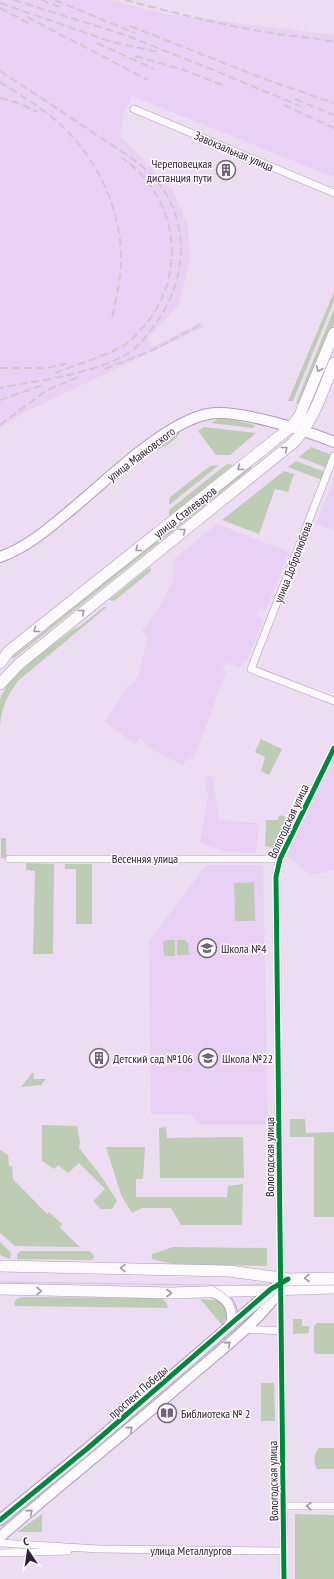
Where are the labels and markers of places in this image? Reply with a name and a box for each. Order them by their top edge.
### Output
place label: Череповецкая дистанция пути [147,156,212,185]
building icon: Череповецкая дистанция пути [215,159,237,181]
school or university icon: Школа №4 [196,937,218,959]
place label: Школа №4 [221,941,267,956]
building icon: Детский сад №106 [88,1047,110,1069]
school or university icon: Школа №22 [197,1047,219,1069]
place label: Детский сад №106 [113,1051,193,1066]
place label: Школа №22 [222,1051,273,1066]
library icon: Библиотека № 2 [156,1402,178,1424]
place label: Библиотека № 2 [181,1406,250,1421]

